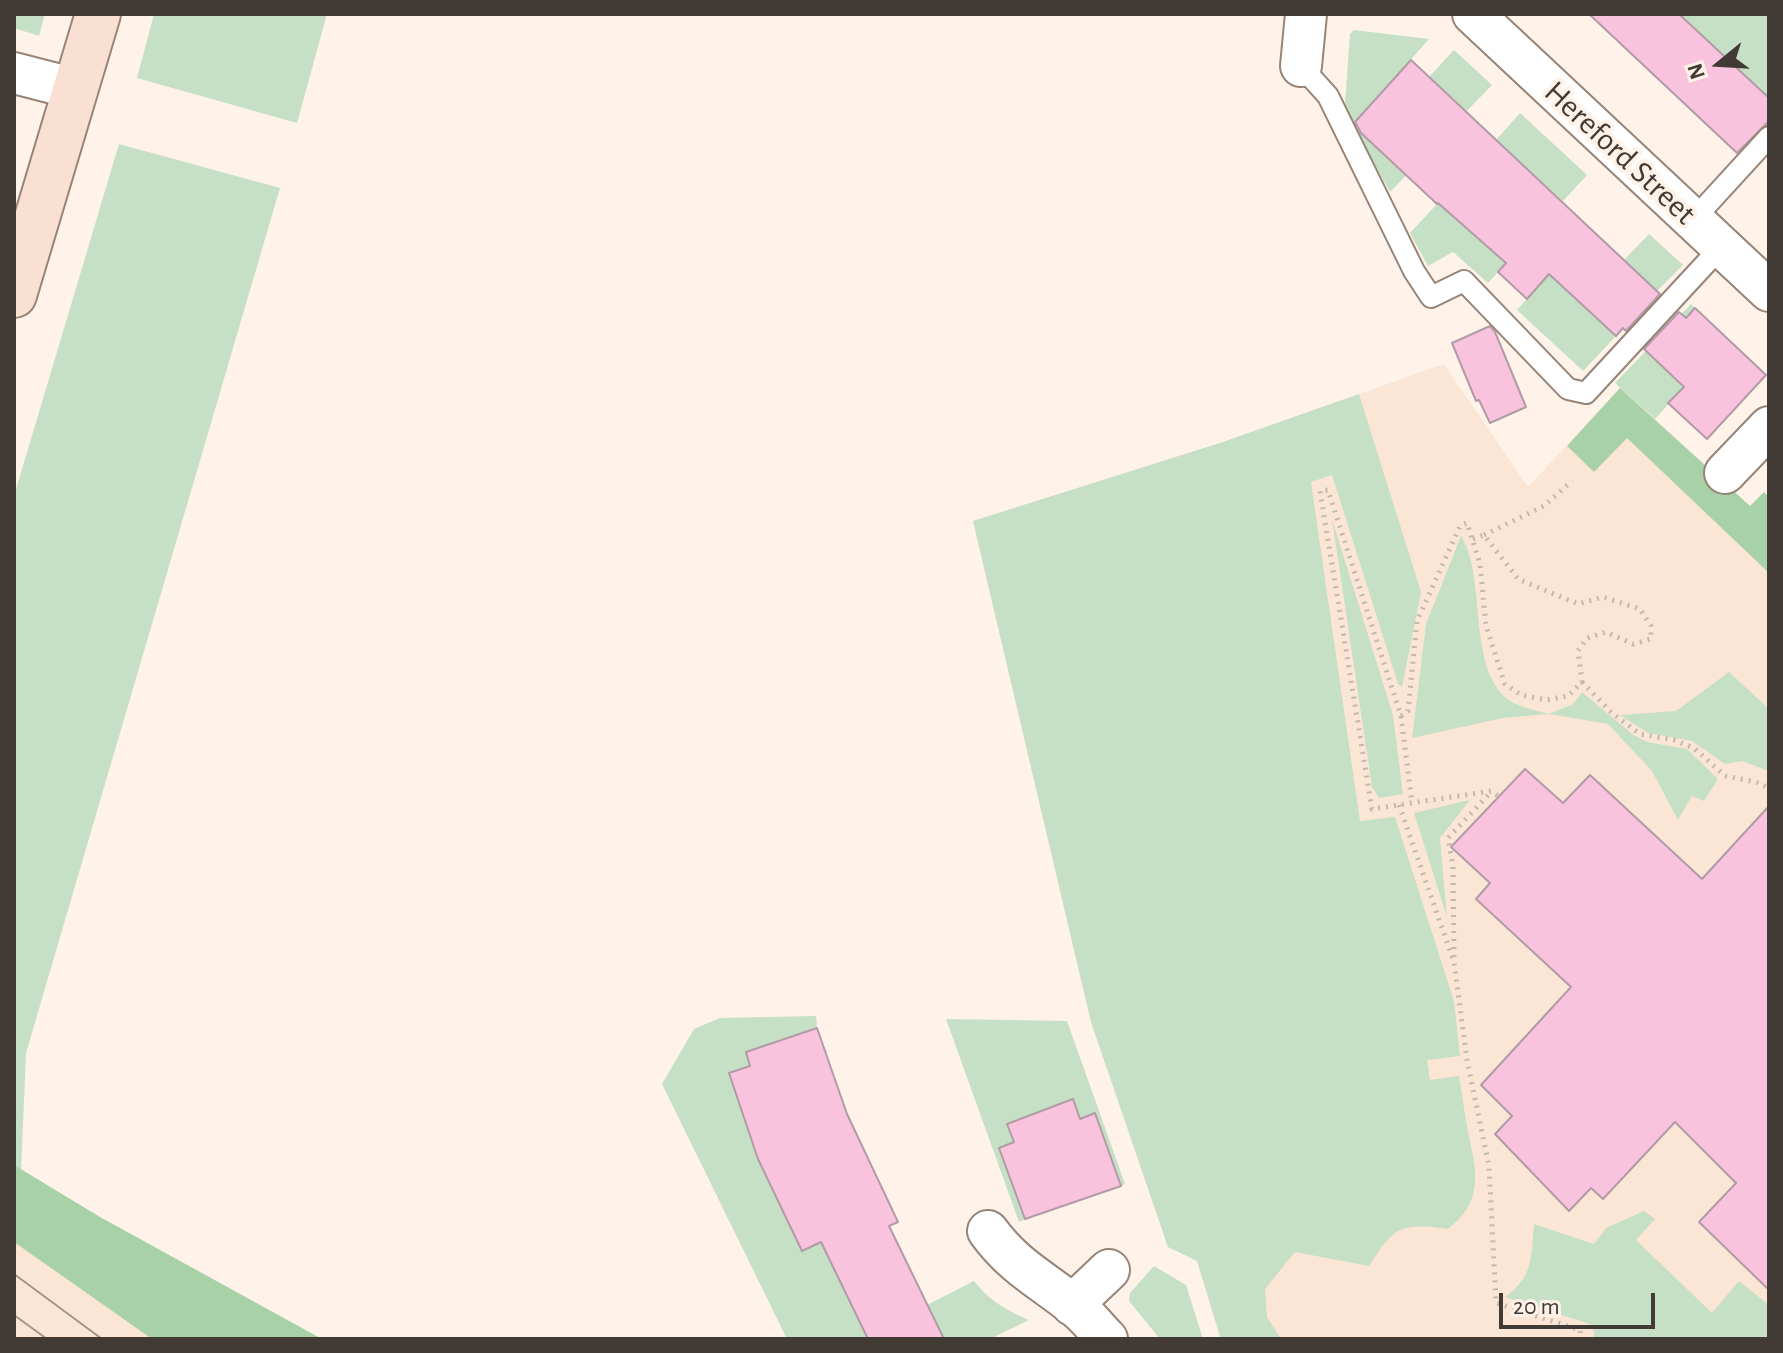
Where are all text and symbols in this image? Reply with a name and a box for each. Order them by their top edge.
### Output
north arrow [1679,24,1759,104]
text: N [1683,61,1709,82]
street label: Hereford Street [1536,73,1704,233]
scale bar [1503,1277,1659,1327]
text: 20 m [1513,1295,1560,1319]

